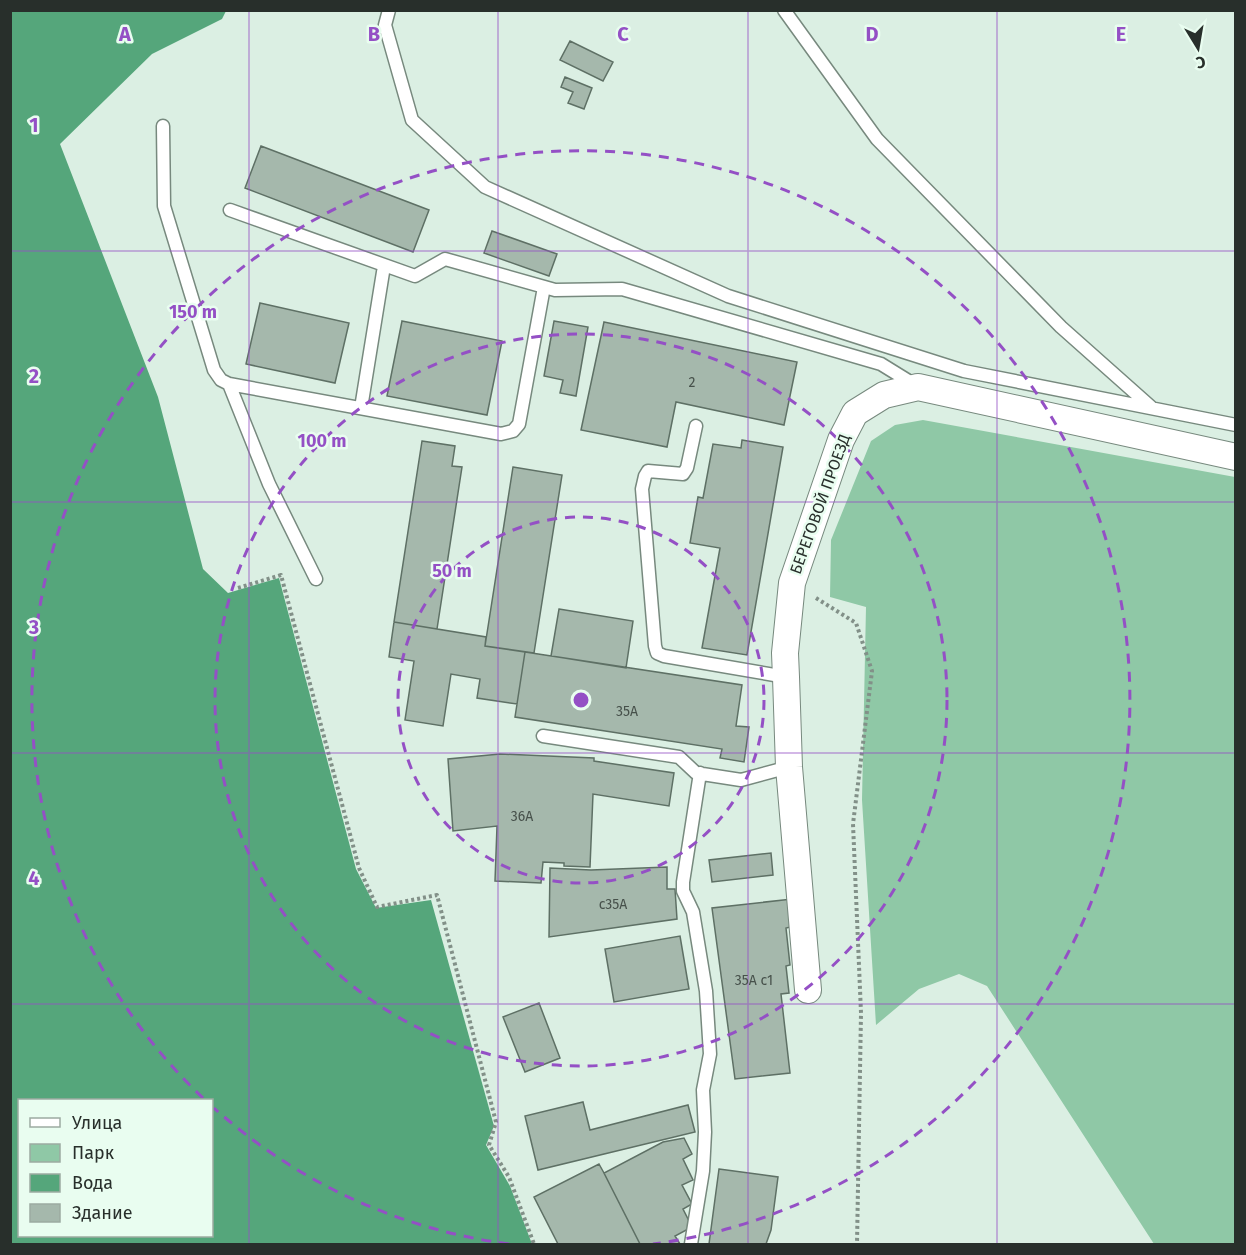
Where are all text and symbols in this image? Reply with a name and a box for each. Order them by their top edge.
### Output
north arrow [1168,18,1228,78]
text: A [118,22,132,46]
text: B [368,22,380,46]
text: C [617,22,629,46]
text: D [865,22,879,46]
text: E [1116,22,1126,46]
text: С [1194,52,1207,73]
text: 1 [29,113,39,137]
text: 150 m [169,301,217,323]
text: 2 [29,364,39,388]
house number: 2 [689,374,696,391]
text: 100 m [298,430,346,452]
street label: БЕРЕГОВОЙ ПРОЕЗД [786,431,854,577]
text: 50 m [432,560,472,582]
text: 3 [28,615,39,639]
centre of rings [571,690,591,710]
house number: 35А [616,703,638,720]
house number: 36А [511,808,533,825]
text: 4 [28,866,40,890]
house number: с35А [599,896,627,913]
house number: 35А с1 [735,972,773,989]
legend [18,1099,213,1237]
text: Улица [72,1112,122,1134]
text: Парк [72,1142,115,1164]
text: Вода [72,1172,113,1194]
text: Здание [72,1202,133,1224]

